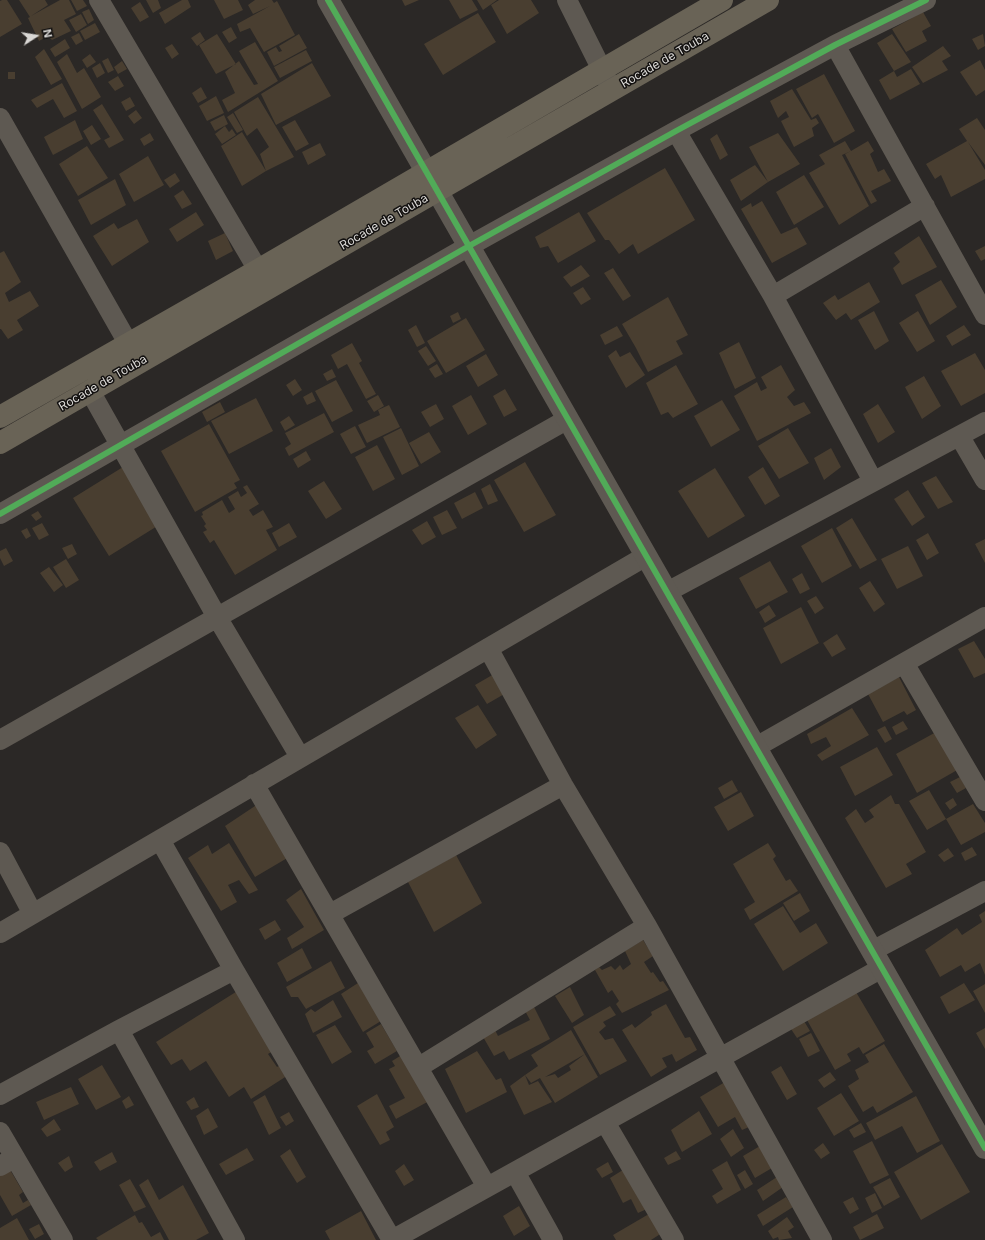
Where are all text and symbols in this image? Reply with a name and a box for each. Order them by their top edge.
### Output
north arrow [16,16,56,56]
text: N [40,28,55,39]
street label: Rocade de Touba [618,29,712,91]
street label: Rocade de Touba [337,191,431,253]
street label: Rocade de Touba [56,352,150,414]

